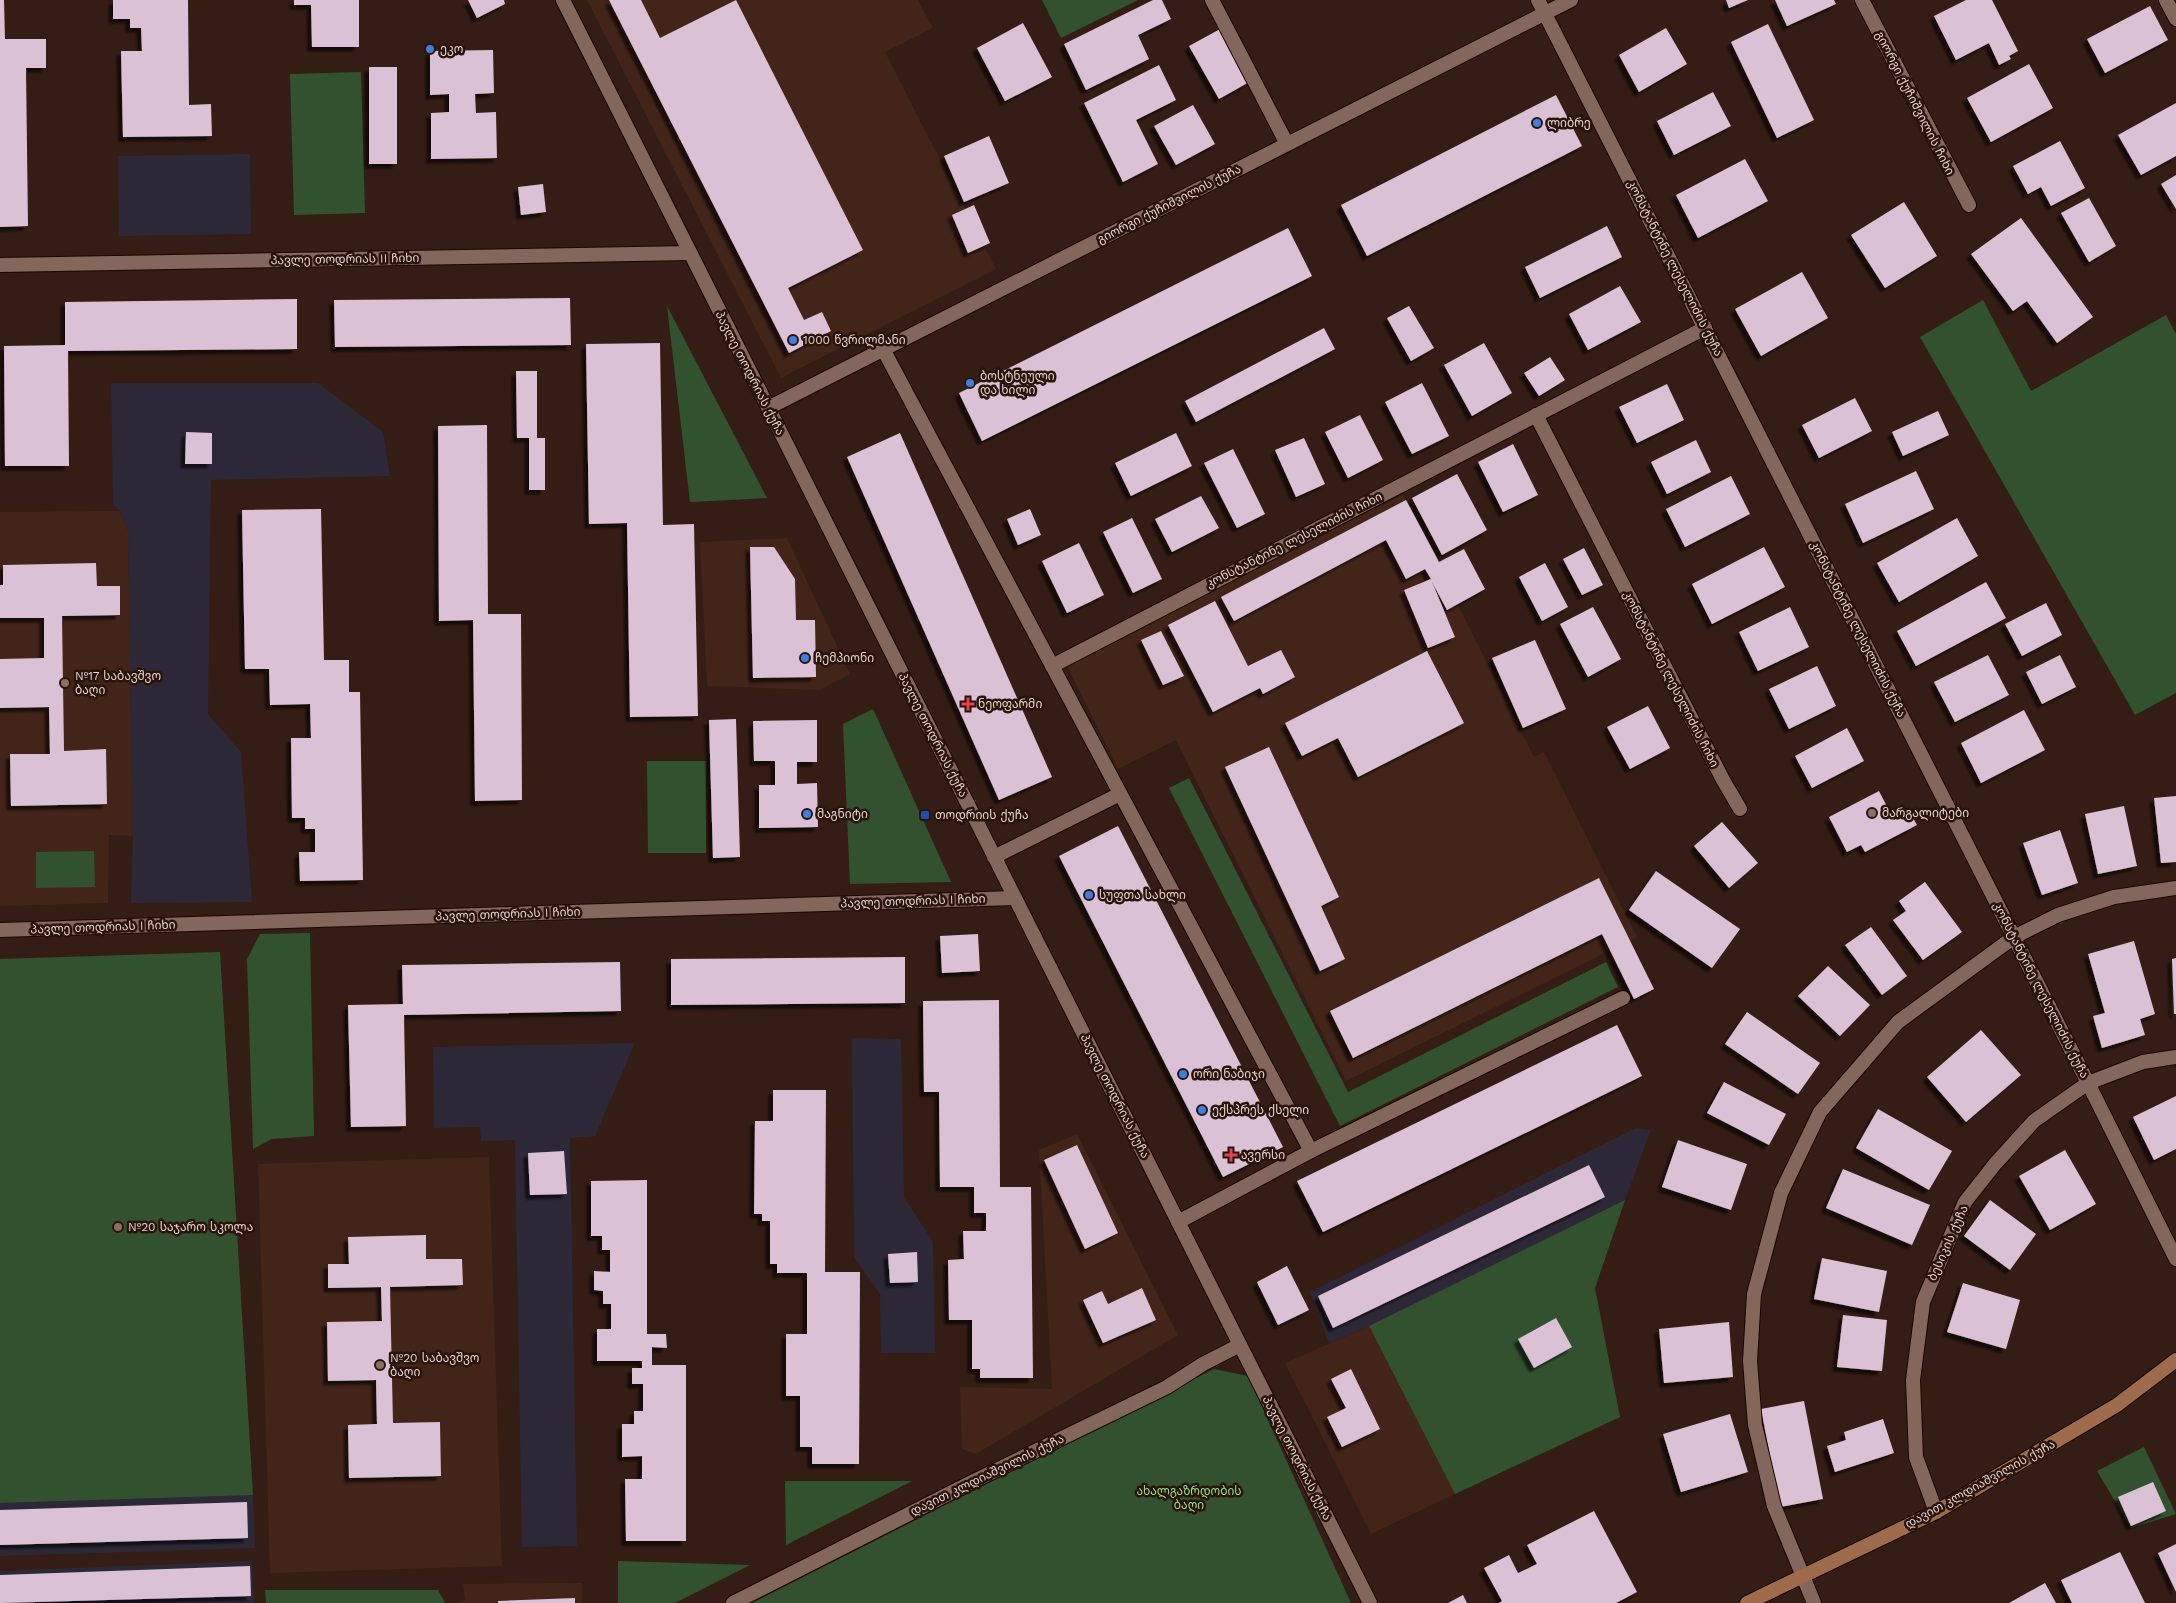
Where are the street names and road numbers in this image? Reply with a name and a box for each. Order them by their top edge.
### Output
street label: გიორგი ქუჩიშვილის ჩიხი [1872,29,1957,178]
street label: გიორგი ქუჩიშვილის ქუჩა [1095,162,1244,247]
street label: კონსტანტინე ლესელიძის ქუჩა [1623,178,1726,359]
street label: პავლე თოდრიას II ჩიხი [270,251,420,268]
street label: პავლე თოდრიას ქუჩა [712,309,787,438]
street label: კონსტანტინე ლესელიძის ჩიხი [1203,489,1385,592]
street label: კონსტანტინე ლესელიძის ქუჩა [1806,539,1909,720]
street label: კონსტანტინე ლესელიძის ჩიხი [1619,588,1722,770]
street label: პავლე თოდრიას ქუჩა [895,671,970,800]
street label: პავლე თოდრიას I ჩიხი [840,891,986,912]
street label: კონსტანტინე ლესელიძის ქუჩა [1989,900,2092,1081]
street label: პავლე თოდრიას I ჩიხი [435,904,581,925]
street label: პავლე თოდრიას I ჩიხი [30,917,176,938]
street label: პავლე თოდრიას ქუჩა [1077,1032,1152,1161]
street label: ბესიკის ქუჩა [1925,1203,1971,1283]
street label: პავლე თოდრიას ქუჩა [1259,1394,1334,1523]
street label: დავით კლდიაშვილის ქუჩა [908,1432,1067,1519]
street label: დავით კლდიაშვილის ქუჩა [1903,1437,2058,1532]

